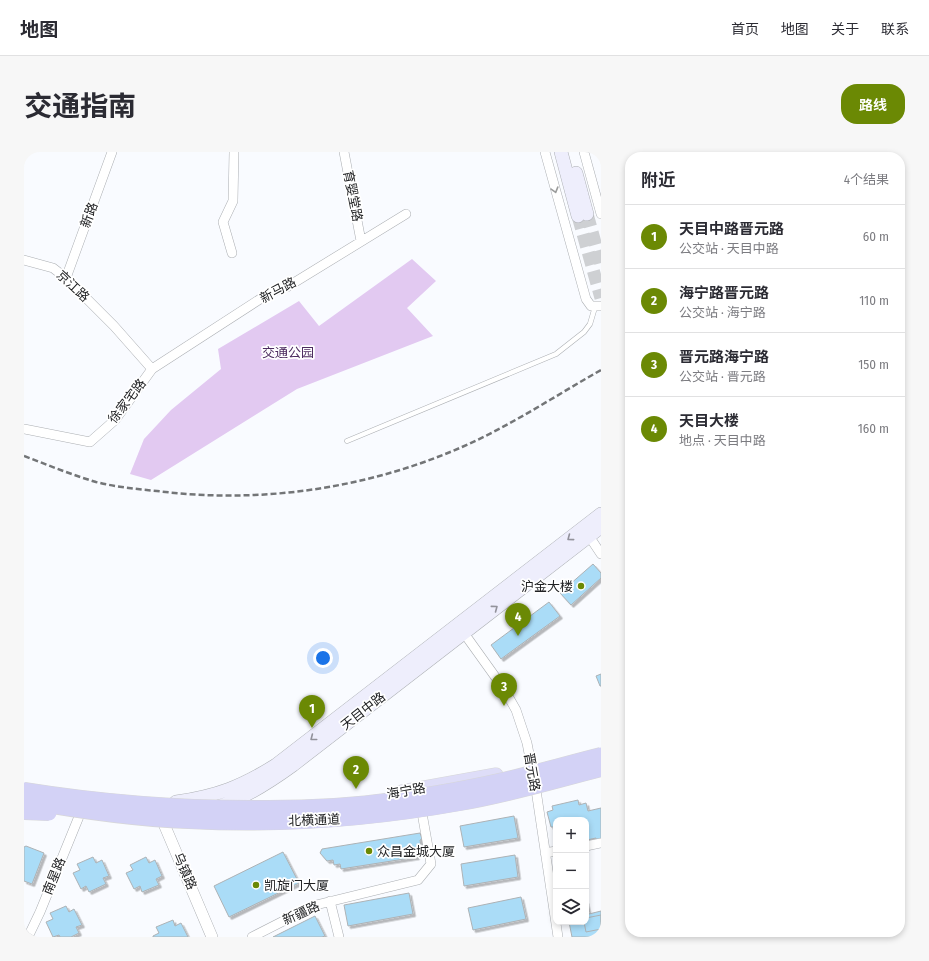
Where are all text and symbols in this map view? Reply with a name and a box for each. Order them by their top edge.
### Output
text: 地图 [20,18,58,41]
text: 首页 [731,21,759,38]
text: 地图 [781,21,809,38]
text: 关于 [831,21,859,38]
text: 联系 [881,21,909,38]
button: 路线 [841,84,905,124]
text: 交通指南 [24,90,136,123]
street label: 育婴堂路 [341,169,365,223]
text: 附近 [641,170,675,191]
text: 4个结果 [844,172,889,187]
one-way arrow [550,186,559,193]
street label: 新路 [78,200,100,230]
text: 天目中路晋元路 [679,220,784,238]
text: 1 [651,229,657,244]
text: 60 m [863,229,889,244]
text: 公交站 · 天目中路 [679,241,779,256]
street label: 京江路 [54,267,92,305]
street label: 新马路 [257,274,299,306]
text: 海宁路晋元路 [679,284,769,302]
text: 2 [651,293,657,308]
text: 110 m [859,293,889,308]
text: 公交站 · 海宁路 [679,305,766,320]
park label: 交通公园 [262,345,314,360]
text: 晋元路海宁路 [679,348,769,366]
text: 3 [651,357,657,372]
text: 150 m [858,357,889,372]
text: 公交站 · 晋元路 [679,369,766,384]
street label: 徐家宅路 [105,376,149,426]
text: 天目大楼 [679,412,739,430]
text: 4 [651,421,657,436]
text: 160 m [858,421,889,436]
text: 地点 · 天目中路 [679,433,766,448]
one-way arrow [568,533,575,540]
place label: 沪金大楼 [521,579,573,594]
marker: 沪金大楼 [576,581,586,591]
pin: 4 [505,603,531,636]
one-way arrow [490,606,497,613]
your location [313,648,333,668]
pin: 3 [491,673,517,706]
street label: 天目中路 [338,689,388,733]
pin: 1 [299,695,325,728]
one-way arrow [310,733,317,740]
street label: 晋元路 [521,751,543,793]
pin: 2 [343,756,369,789]
street label: 海宁路 [385,780,427,802]
street label: 北横通道 [288,812,340,828]
map controls [553,817,589,925]
button: + [553,817,589,853]
place label: 众昌金城大厦 [377,844,455,859]
marker: 众昌金城大厦 [364,846,374,856]
street label: 乌镇路 [170,850,200,892]
button: − [553,853,589,889]
street label: 南星路 [40,855,68,897]
place label: 凯旋门大厦 [264,878,329,893]
marker: 凯旋门大厦 [251,880,261,890]
button: layers [553,889,589,925]
street label: 新疆路 [280,898,322,928]

